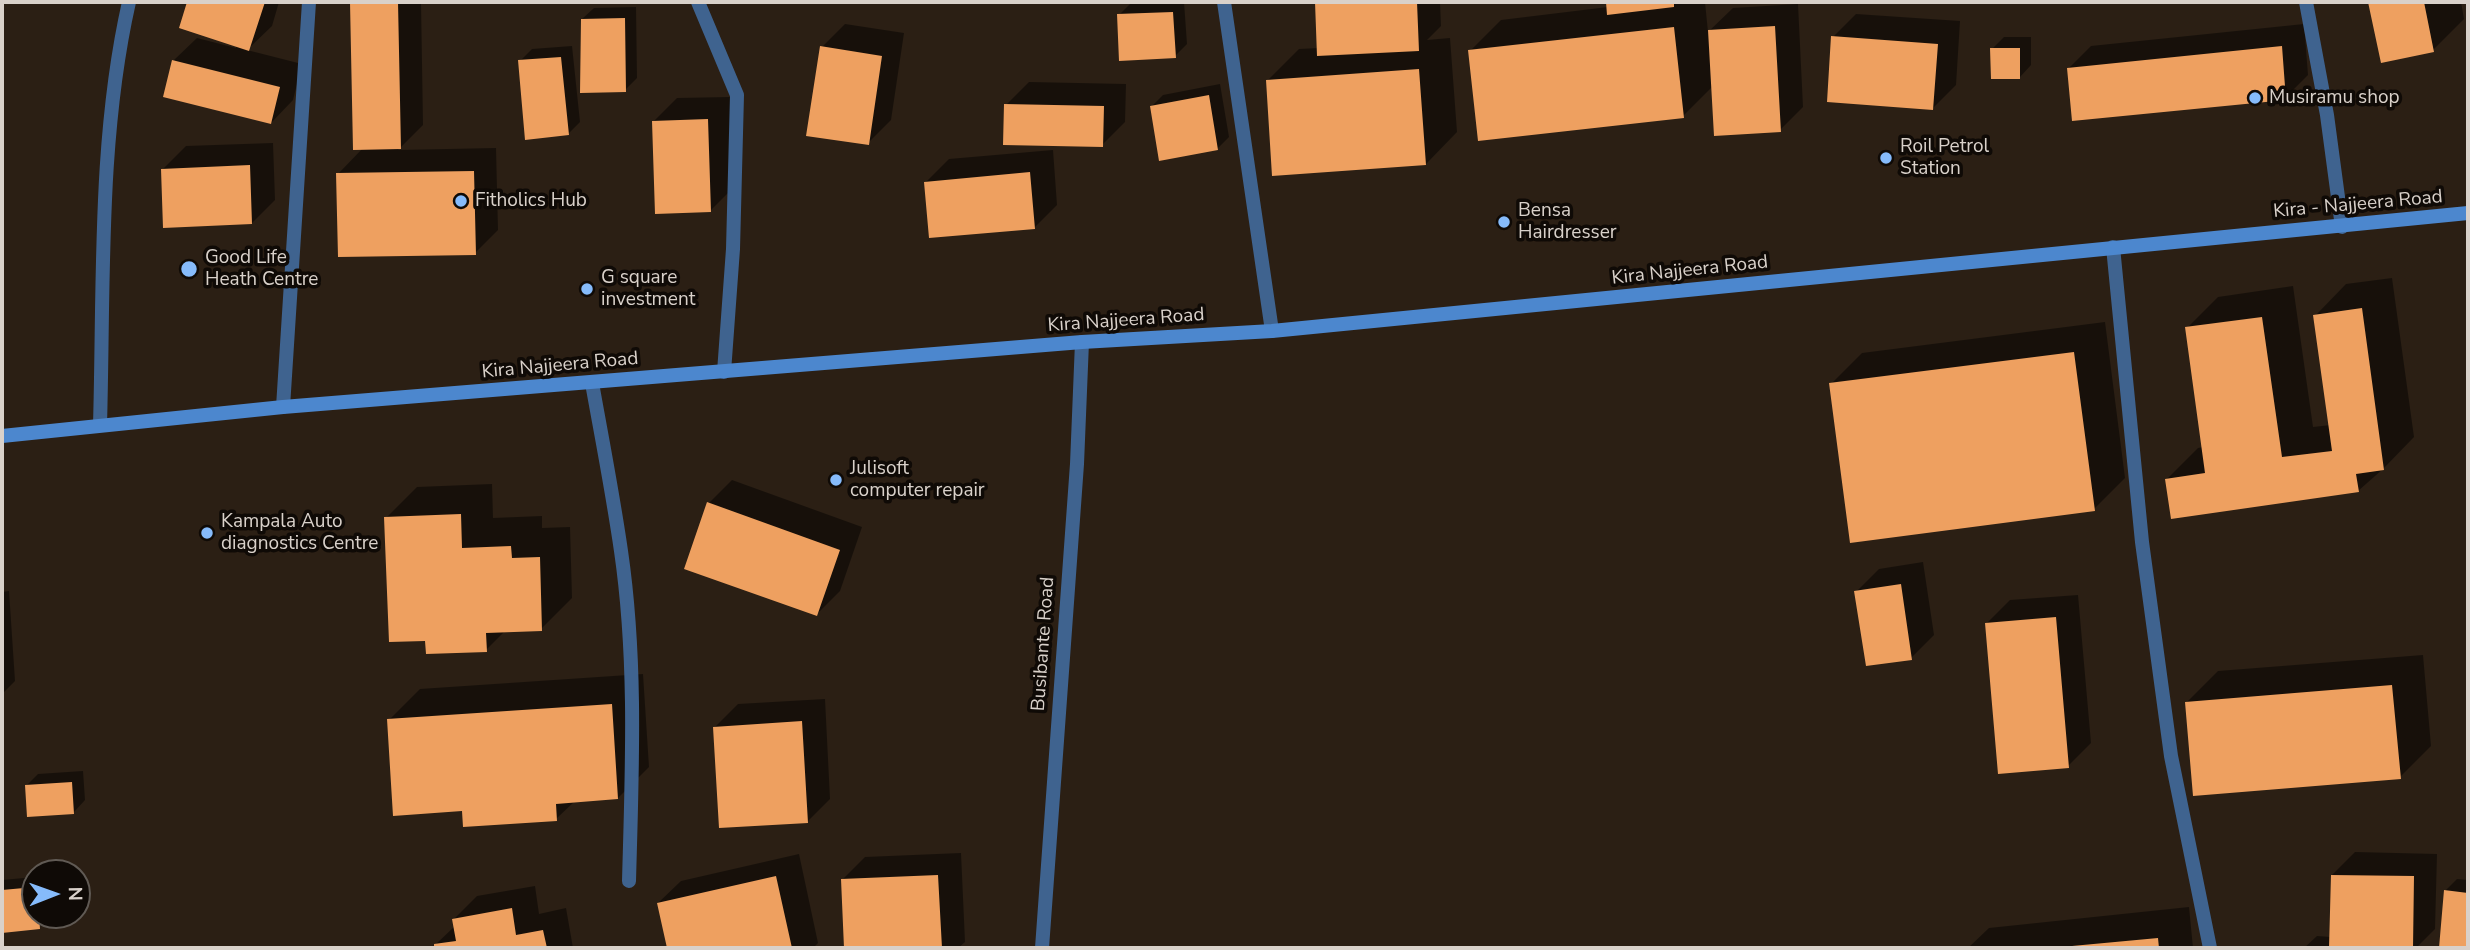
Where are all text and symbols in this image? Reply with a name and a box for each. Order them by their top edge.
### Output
place label: Musiramu shop [2269,87,2400,109]
marker: Musiramu shop [2247,90,2263,106]
place label: Roil Petrol Station [1900,136,1989,180]
marker: Roil Petrol Station [1878,150,1894,166]
street label: Kira - Najjeera Road [2272,186,2444,224]
place label: Fitholics Hub [475,190,587,212]
marker: Fitholics Hub [453,193,469,209]
place label: Bensa Hairdresser [1518,200,1617,244]
marker: Bensa Hairdresser [1496,214,1512,230]
place label: Good Life Heath Centre [205,247,318,291]
street label: Kira Najjeera Road [1611,251,1769,291]
marker: Good Life Heath Centre [179,259,199,279]
place label: G square investment [601,267,695,311]
marker: G square investment [579,281,595,297]
street label: Kira Najjeera Road [1047,304,1205,338]
street label: Kira Najjeera Road [481,348,639,384]
place label: Julisoft computer repair [850,458,985,502]
marker: Julisoft computer repair [828,472,844,488]
place label: Kampala Auto diagnostics Centre [221,511,378,555]
marker: Kampala Auto diagnostics Centre [199,525,215,541]
street label: Busibante Road [1028,576,1060,712]
north arrow [21,859,91,929]
text: N [62,886,88,901]

